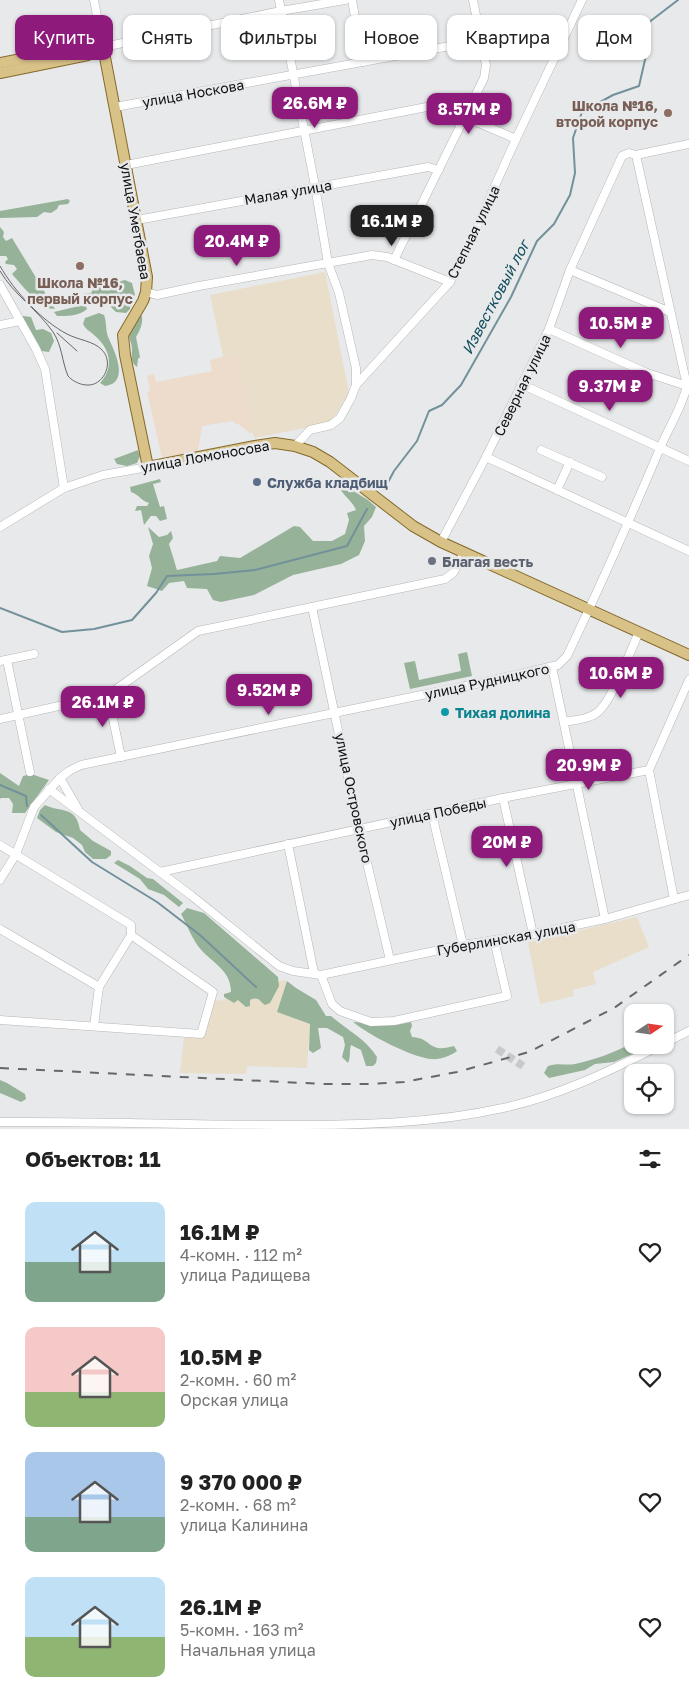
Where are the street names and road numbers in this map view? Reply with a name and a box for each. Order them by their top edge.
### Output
street label: улица Носкова [141,76,245,110]
street label: улица Уметбаева [117,161,155,281]
street label: Малая улица [243,176,333,208]
street label: Степная улица [443,183,503,281]
street label: Северная улица [490,331,554,439]
street label: улица Ломоносова [139,436,271,476]
street label: улица Рудницкого [423,660,551,702]
street label: улица Островского [332,731,376,865]
street label: улица Победы [388,793,488,831]
street label: Губерлинская улица [435,917,577,959]

